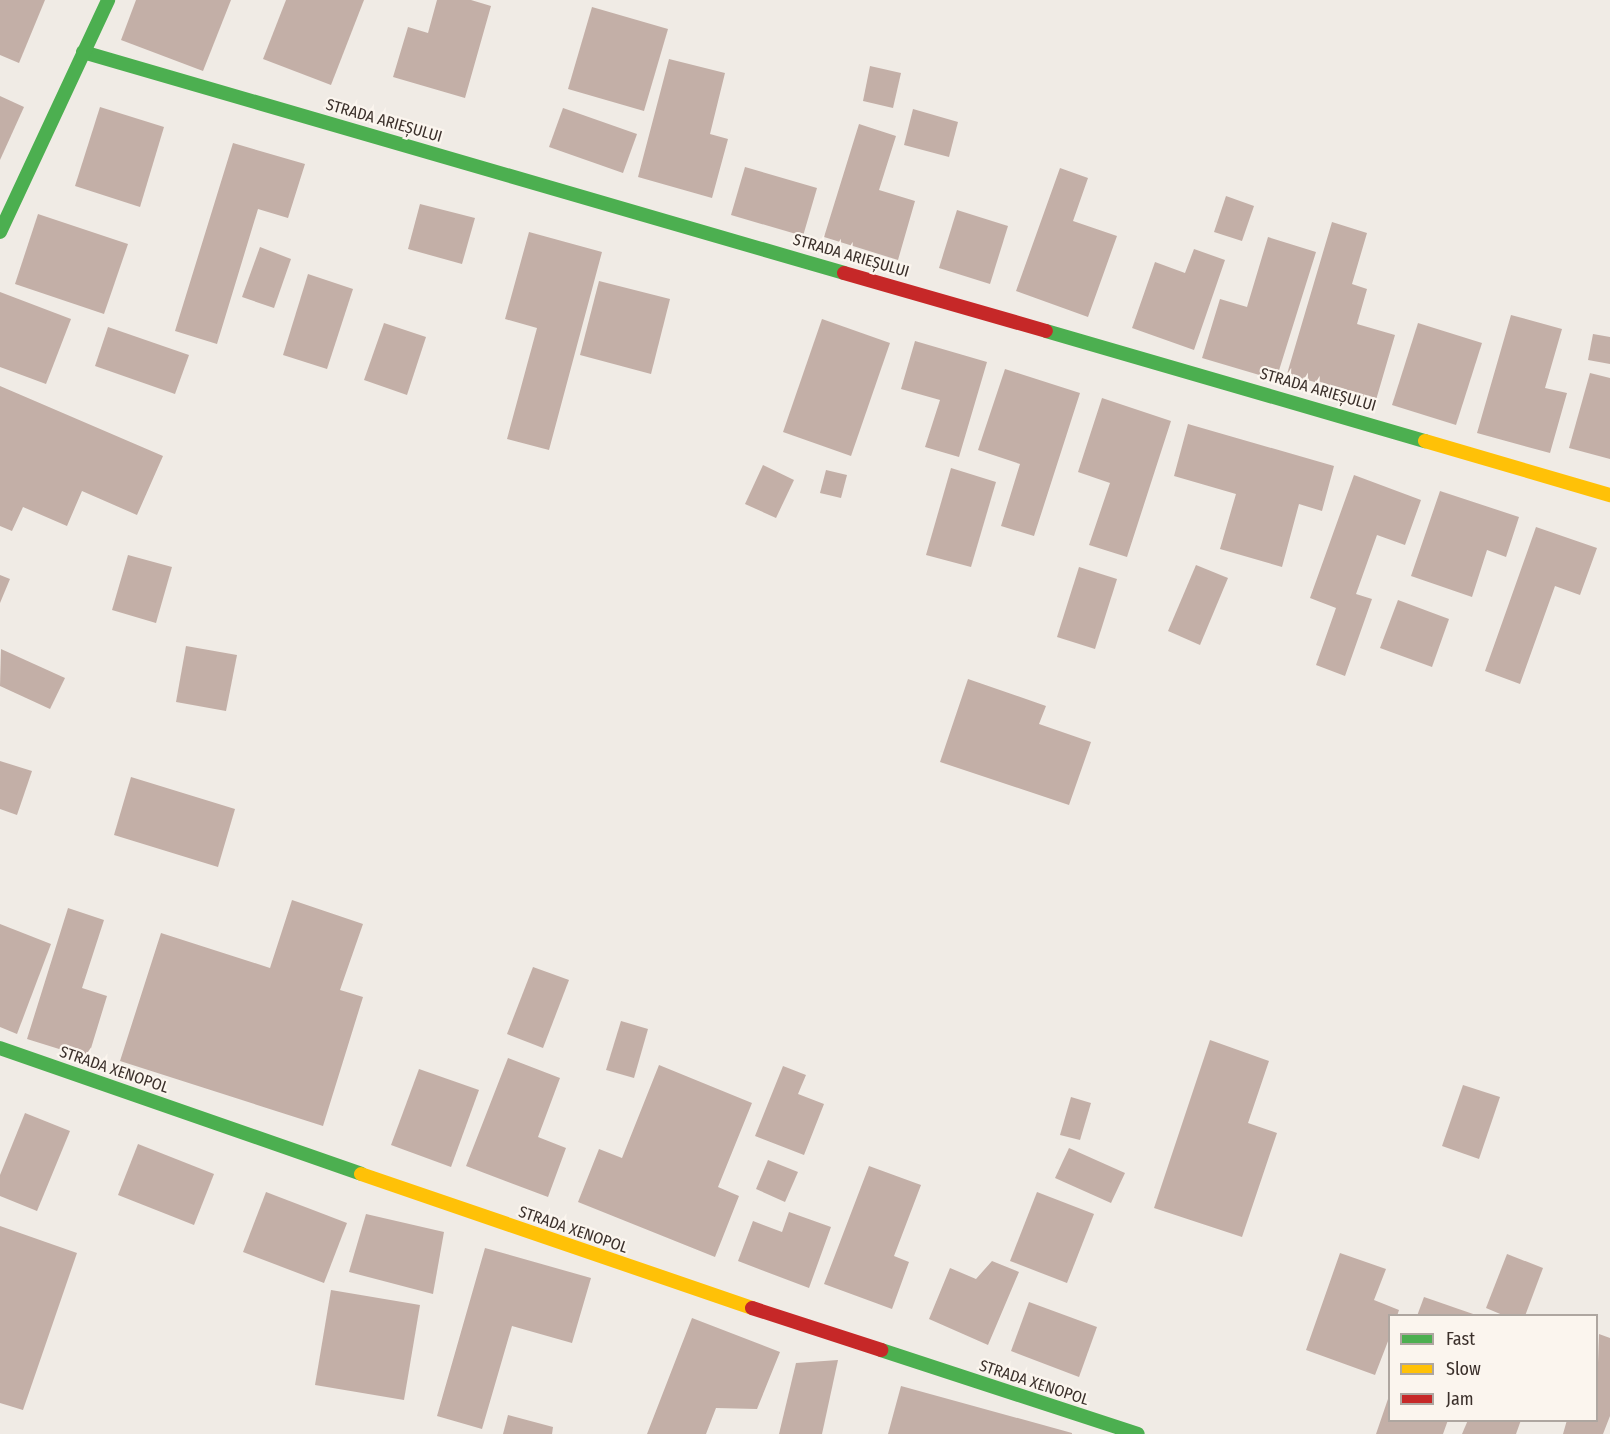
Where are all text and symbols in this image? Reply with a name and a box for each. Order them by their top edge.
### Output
street label: STRADA ARIEȘULUI [324,95,444,147]
street label: STRADA ARIEȘULUI [791,230,911,282]
street label: STRADA ARIEȘULUI [1258,364,1378,416]
street label: STRADA XENOPOL [57,1042,171,1098]
street label: STRADA XENOPOL [516,1202,630,1258]
legend [1388,1314,1598,1422]
text: Fast [1446,1328,1475,1350]
street label: STRADA XENOPOL [977,1356,1091,1410]
text: Slow [1446,1358,1481,1380]
text: Jam [1446,1388,1474,1410]

